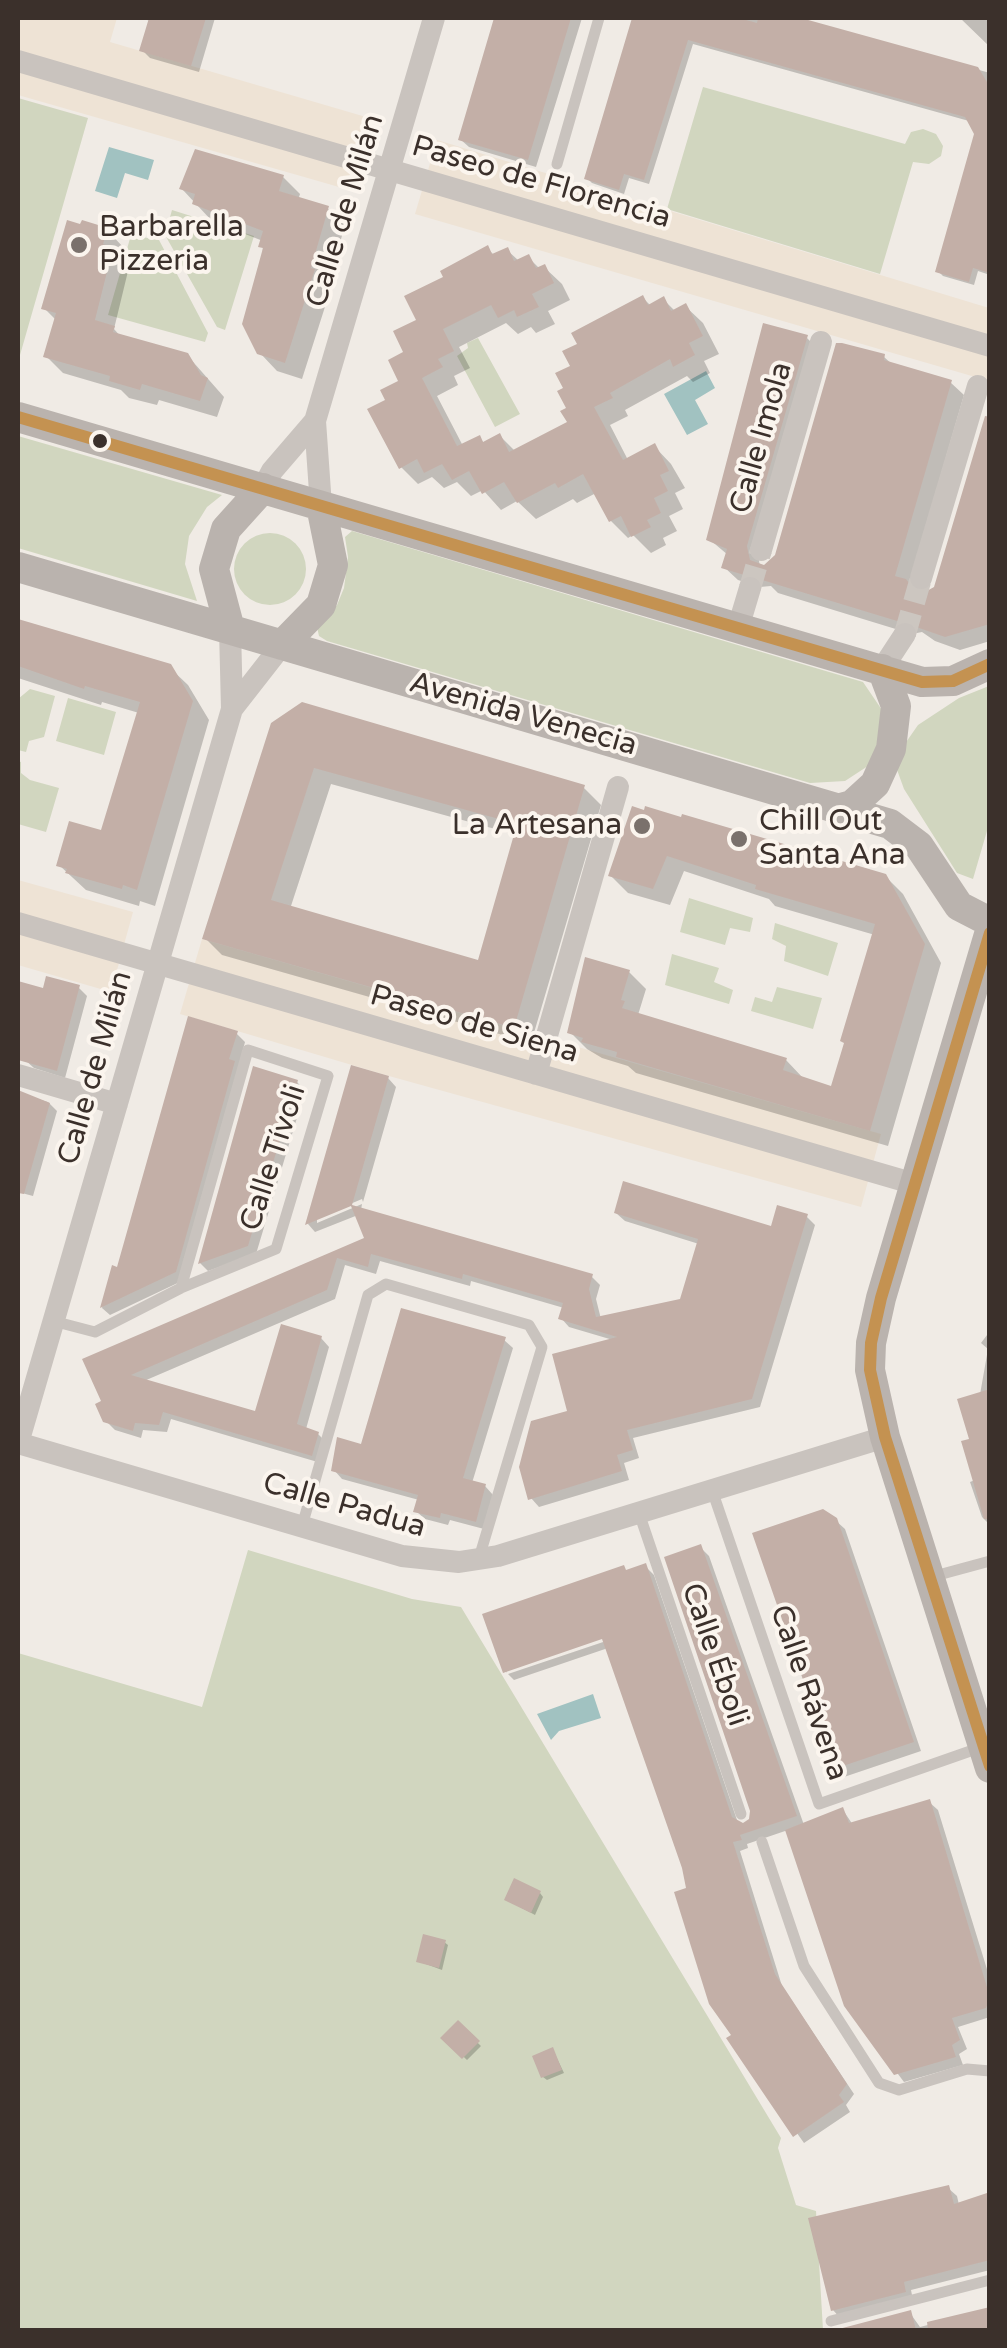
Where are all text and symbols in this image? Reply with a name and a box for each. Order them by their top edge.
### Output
street label: Calle de Milán [300,110,392,312]
street label: Paseo de Florencia [407,129,675,237]
place label: Barbarella Pizzeria [99,210,244,280]
marker: Barbarella Pizzeria [68,234,90,256]
street label: Calle Imola [723,358,801,518]
unlabelled marker [90,431,110,451]
street label: Avenida Venecia [405,665,641,765]
place label: Chill Out Santa Ana [759,804,906,874]
place label: La Artesana [452,808,622,844]
marker: La Artesana [631,815,653,837]
marker: Chill Out Santa Ana [728,828,750,850]
street label: Calle de Milán [51,967,141,1169]
street label: Paseo de Siena [366,978,582,1072]
street label: Calle Tívoli [233,1080,315,1236]
street label: Calle Padua [258,1466,430,1546]
street label: Calle Éboli [673,1579,755,1731]
street label: Calle Rávena [761,1601,855,1785]

